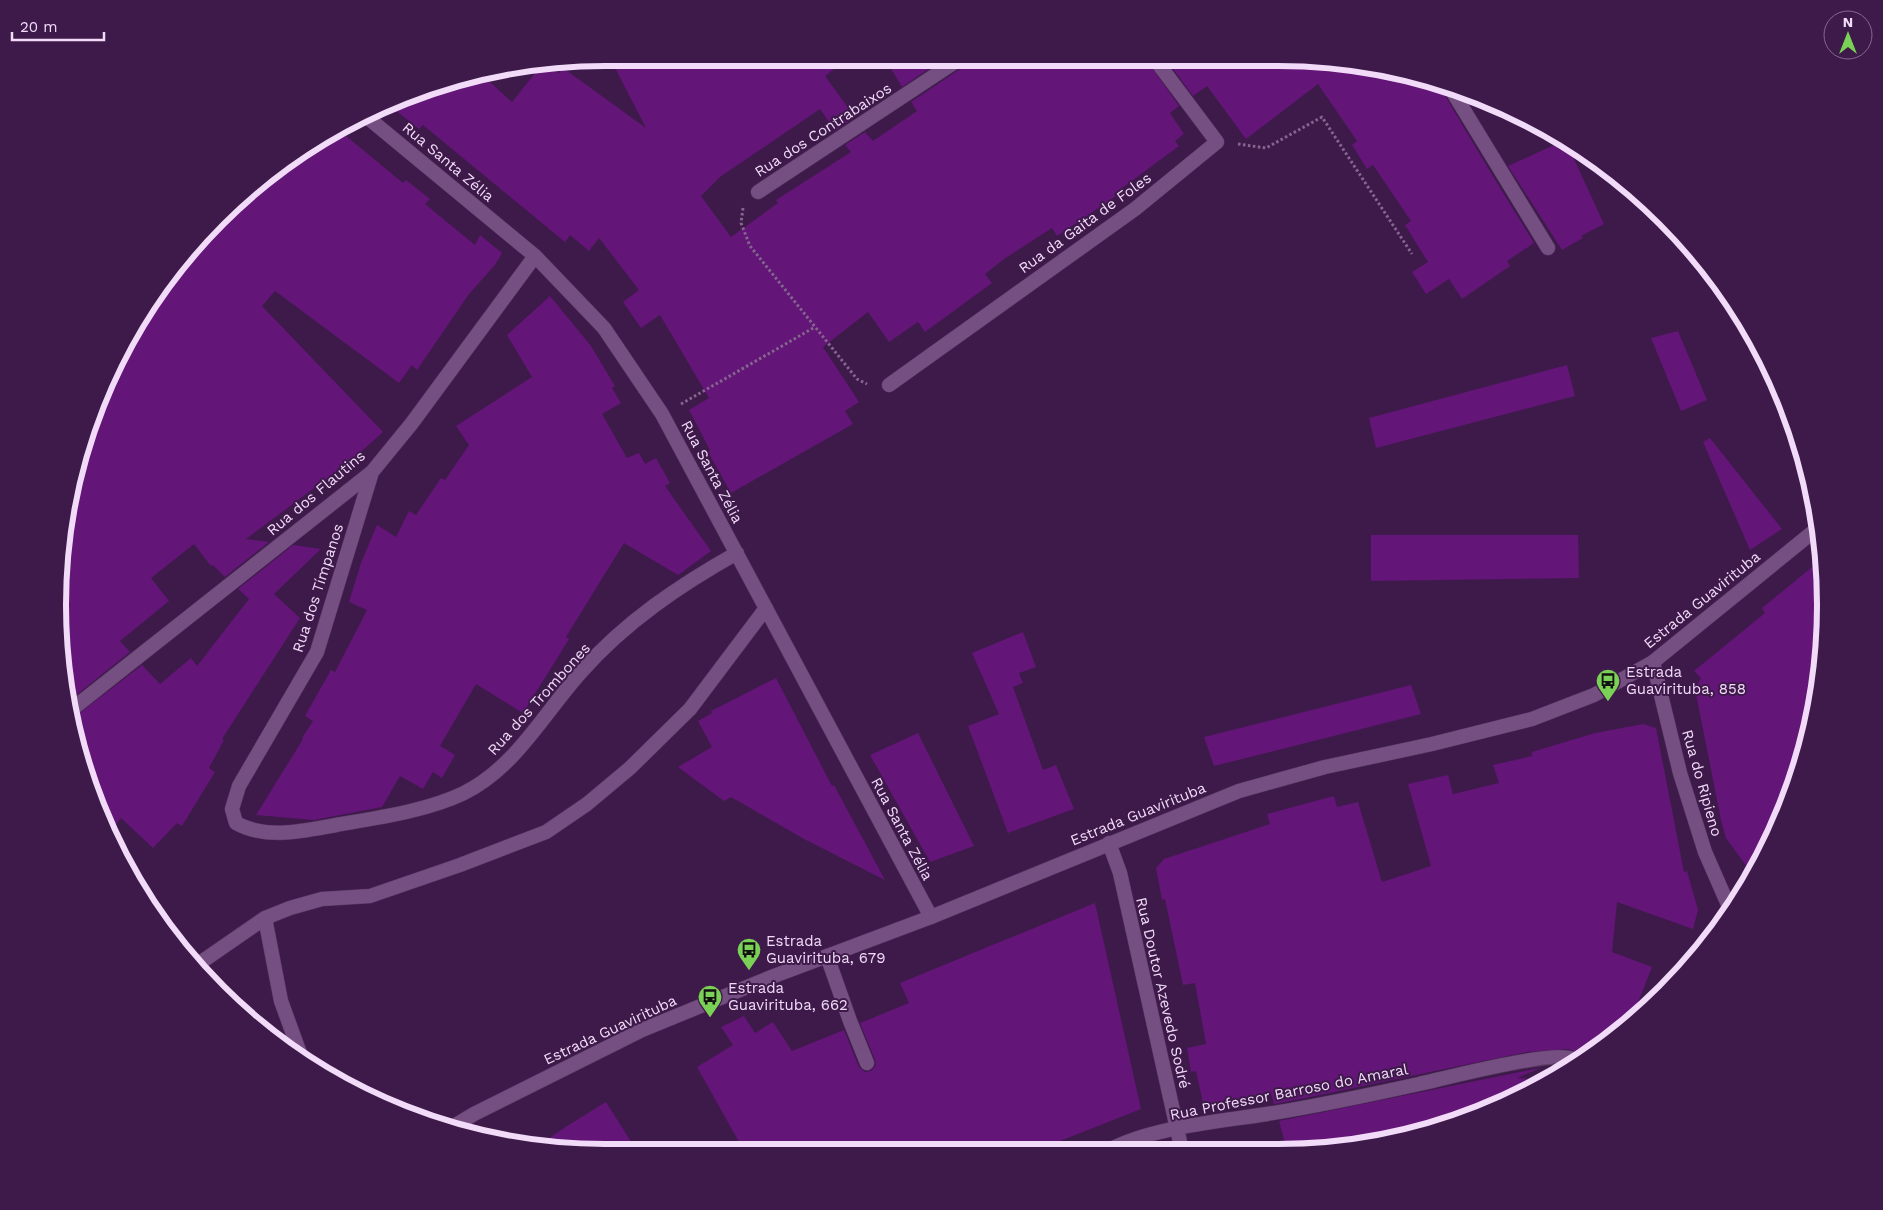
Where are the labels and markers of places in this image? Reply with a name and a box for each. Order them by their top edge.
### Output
place label: Estrada Guavirituba, 858 [1626,663,1746,698]
bus stop icon: Estrada Guavirituba, 858 [1595,668,1621,702]
place label: Estrada Guavirituba, 679 [766,932,885,967]
bus stop icon: Estrada Guavirituba, 679 [736,937,762,971]
place label: Estrada Guavirituba, 662 [728,979,848,1014]
bus stop icon: Estrada Guavirituba, 662 [697,984,723,1018]

